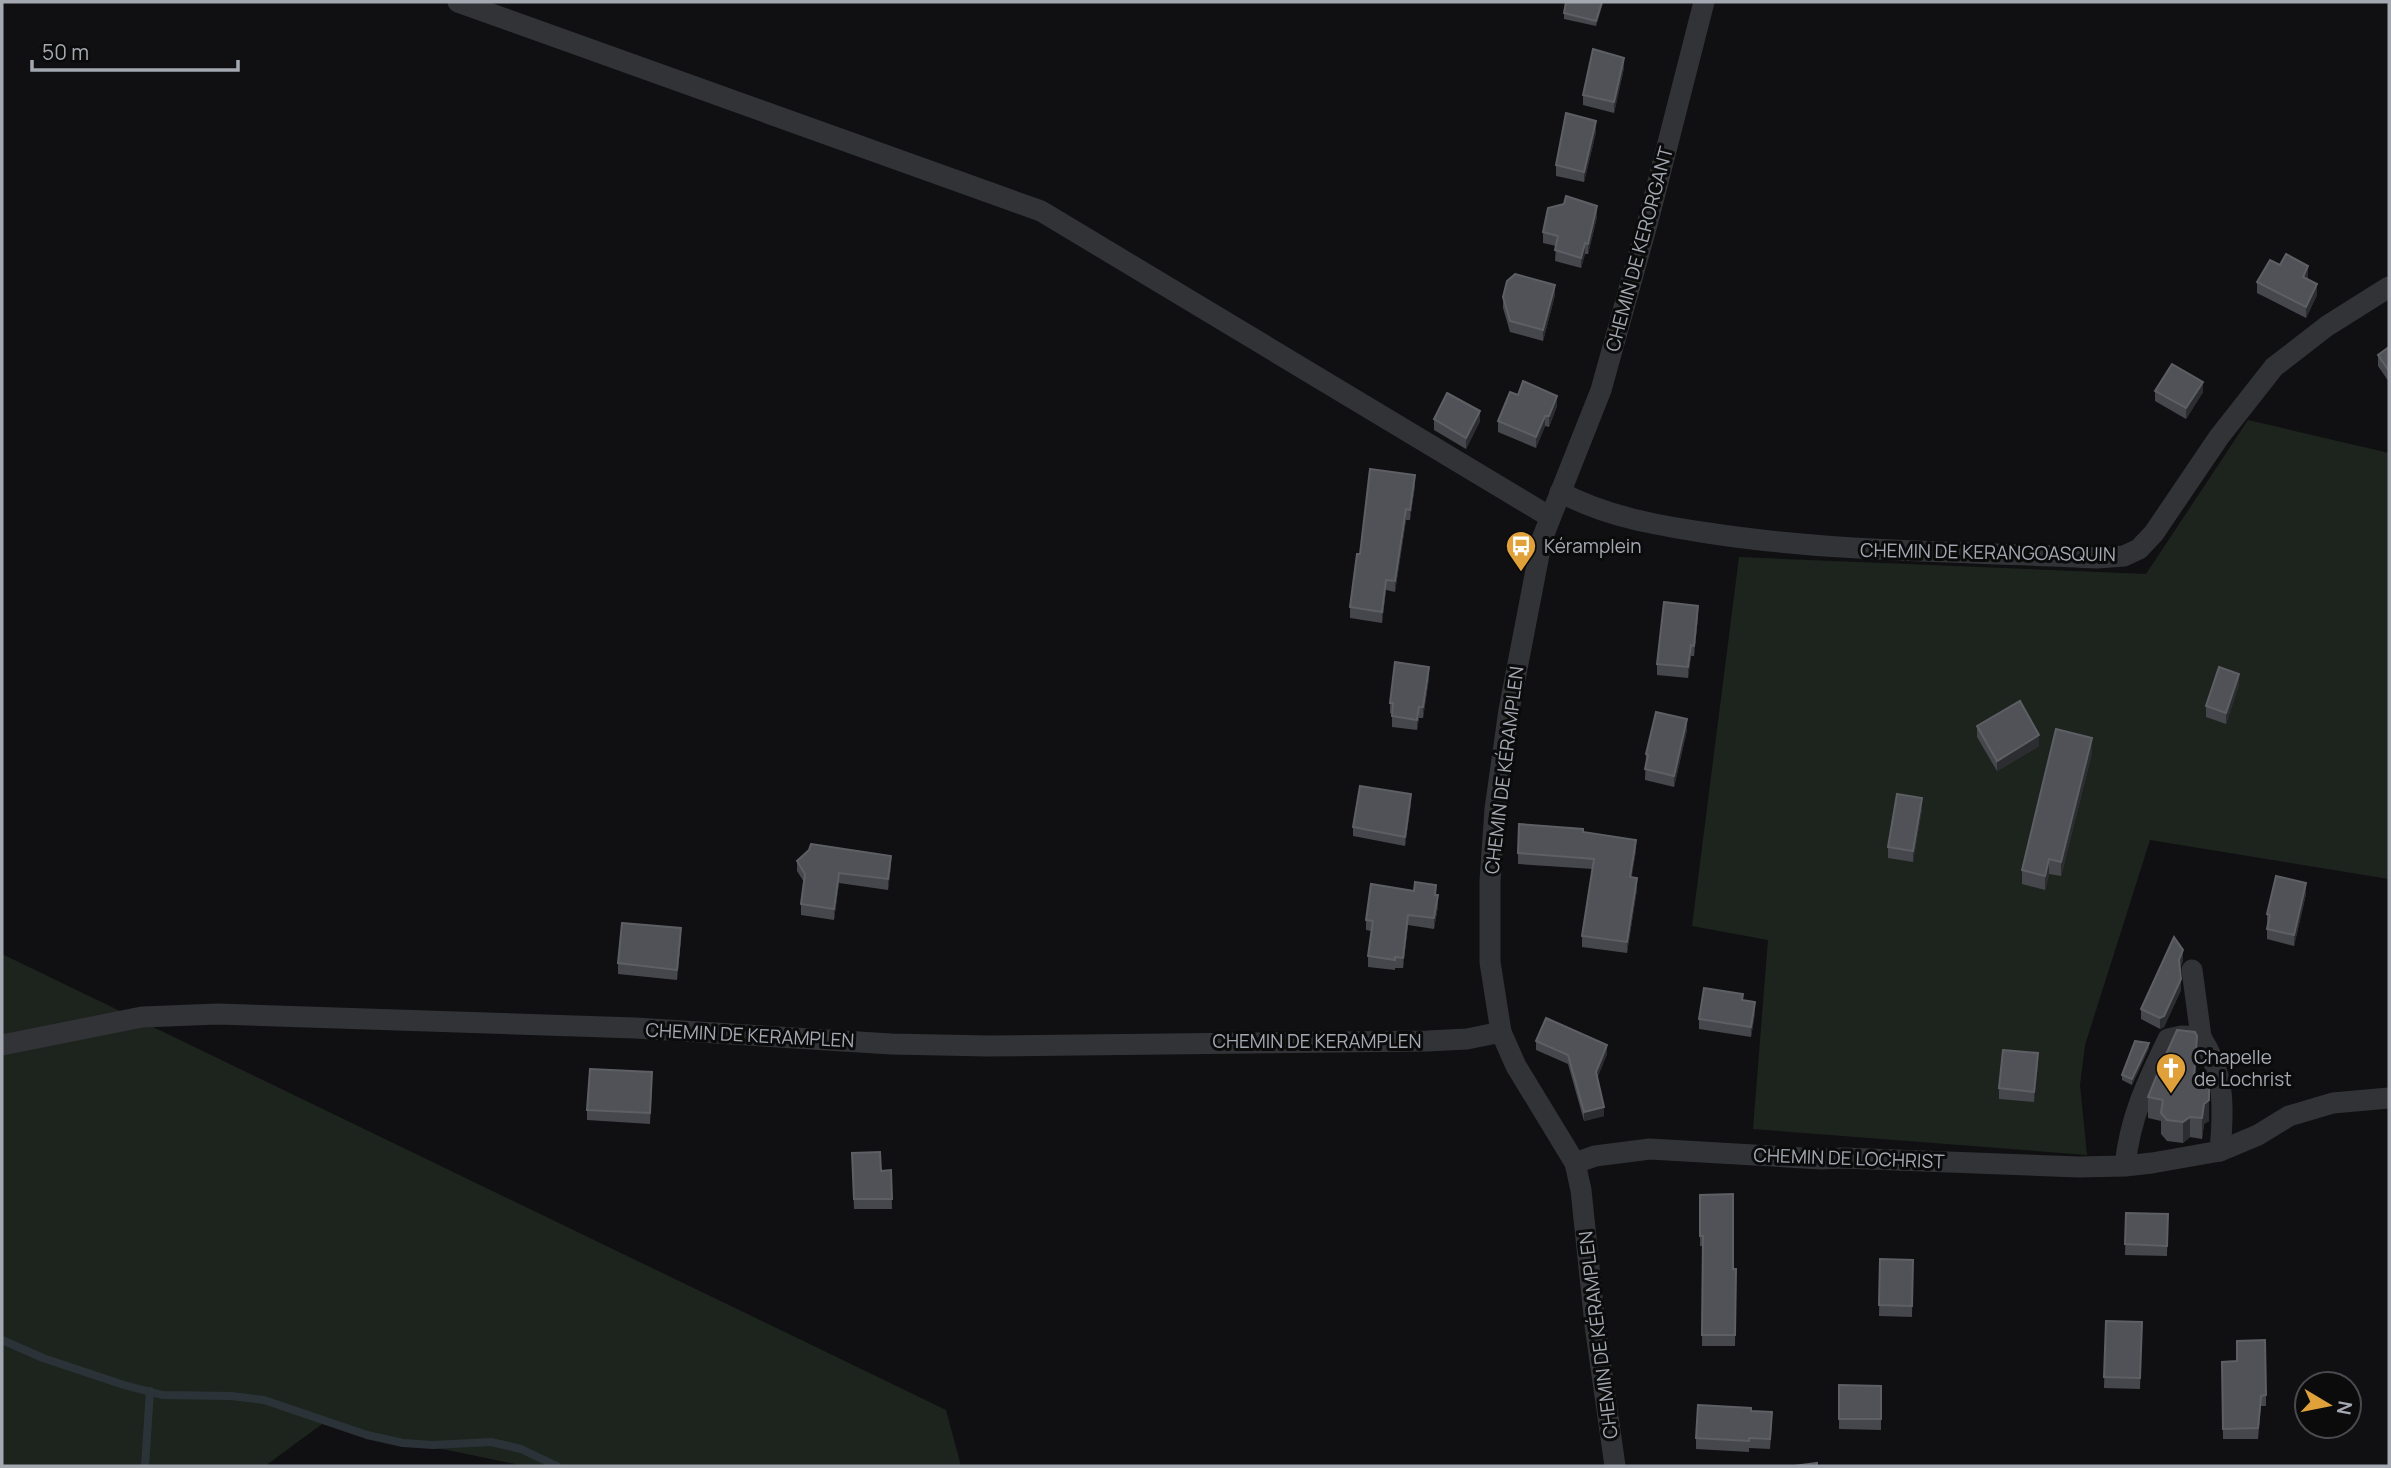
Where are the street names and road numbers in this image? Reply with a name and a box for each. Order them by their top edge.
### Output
street label: CHEMIN DE KERORGANT [1599,143,1679,354]
street label: CHEMIN DE KERANGOASQUIN [1860,537,2116,567]
street label: CHEMIN DE KÉRAMPLEN [1478,665,1530,875]
street label: CHEMIN DE KERAMPLEN [645,1017,855,1053]
street label: CHEMIN DE KERAMPLEN [1212,1028,1422,1054]
street label: CHEMIN DE LOCHRIST [1753,1142,1946,1174]
street label: CHEMIN DE KÉRAMPLEN [1572,1230,1624,1440]

